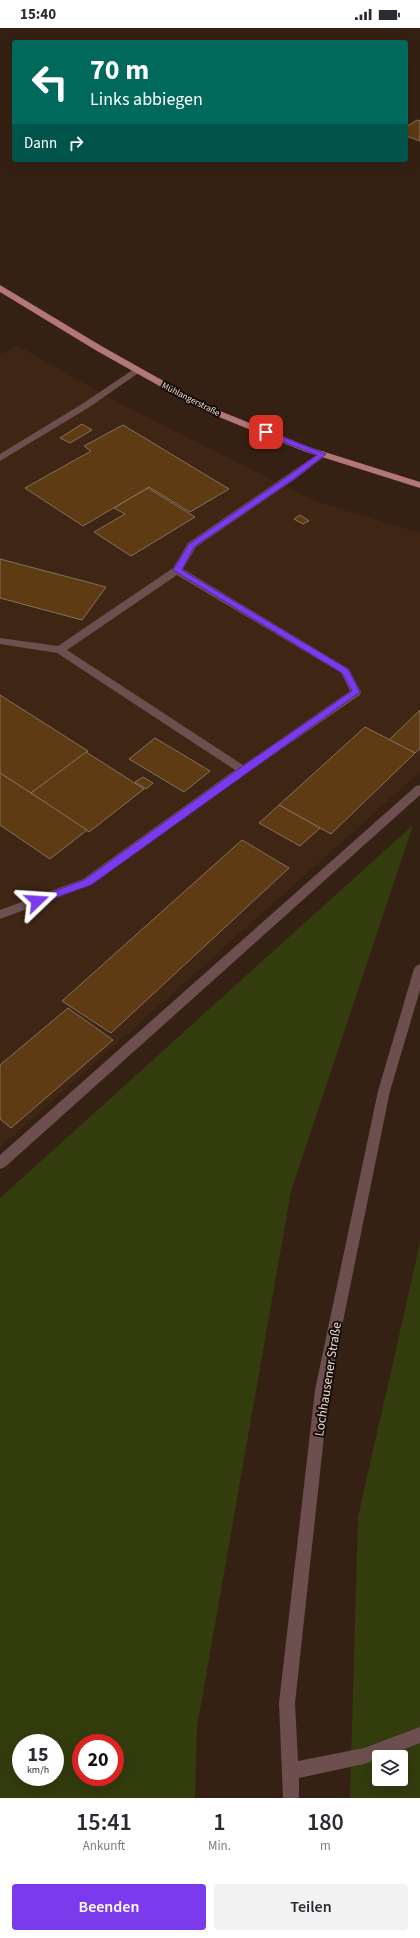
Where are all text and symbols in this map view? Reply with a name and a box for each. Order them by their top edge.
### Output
text: 15:40 [20,4,56,25]
text: 70 m [90,50,149,90]
icon: left [24,56,76,108]
text: Links abbiegen [90,87,203,112]
icon: right [65,132,87,154]
text: Dann [24,133,57,154]
street label: Mühlangerstraße [159,379,223,420]
pin [249,415,283,449]
icon: arrive [255,421,277,443]
position arrow [16,880,58,922]
street label: Lochhausener Straße [310,1321,346,1437]
speed limit sign: 20 [72,1734,124,1786]
text: 15 [27,1741,49,1769]
map controls [372,1750,408,1786]
button: layers [372,1750,408,1786]
text: km/h [27,1763,49,1777]
text: 15:41 [76,1805,132,1840]
text: 1 [213,1805,226,1840]
text: 180 [307,1805,344,1840]
text: Ankunft [83,1837,125,1855]
text: Min. [208,1837,231,1855]
text: m [320,1837,331,1855]
button: Beenden [12,1884,206,1930]
button: Teilen [214,1884,408,1930]

